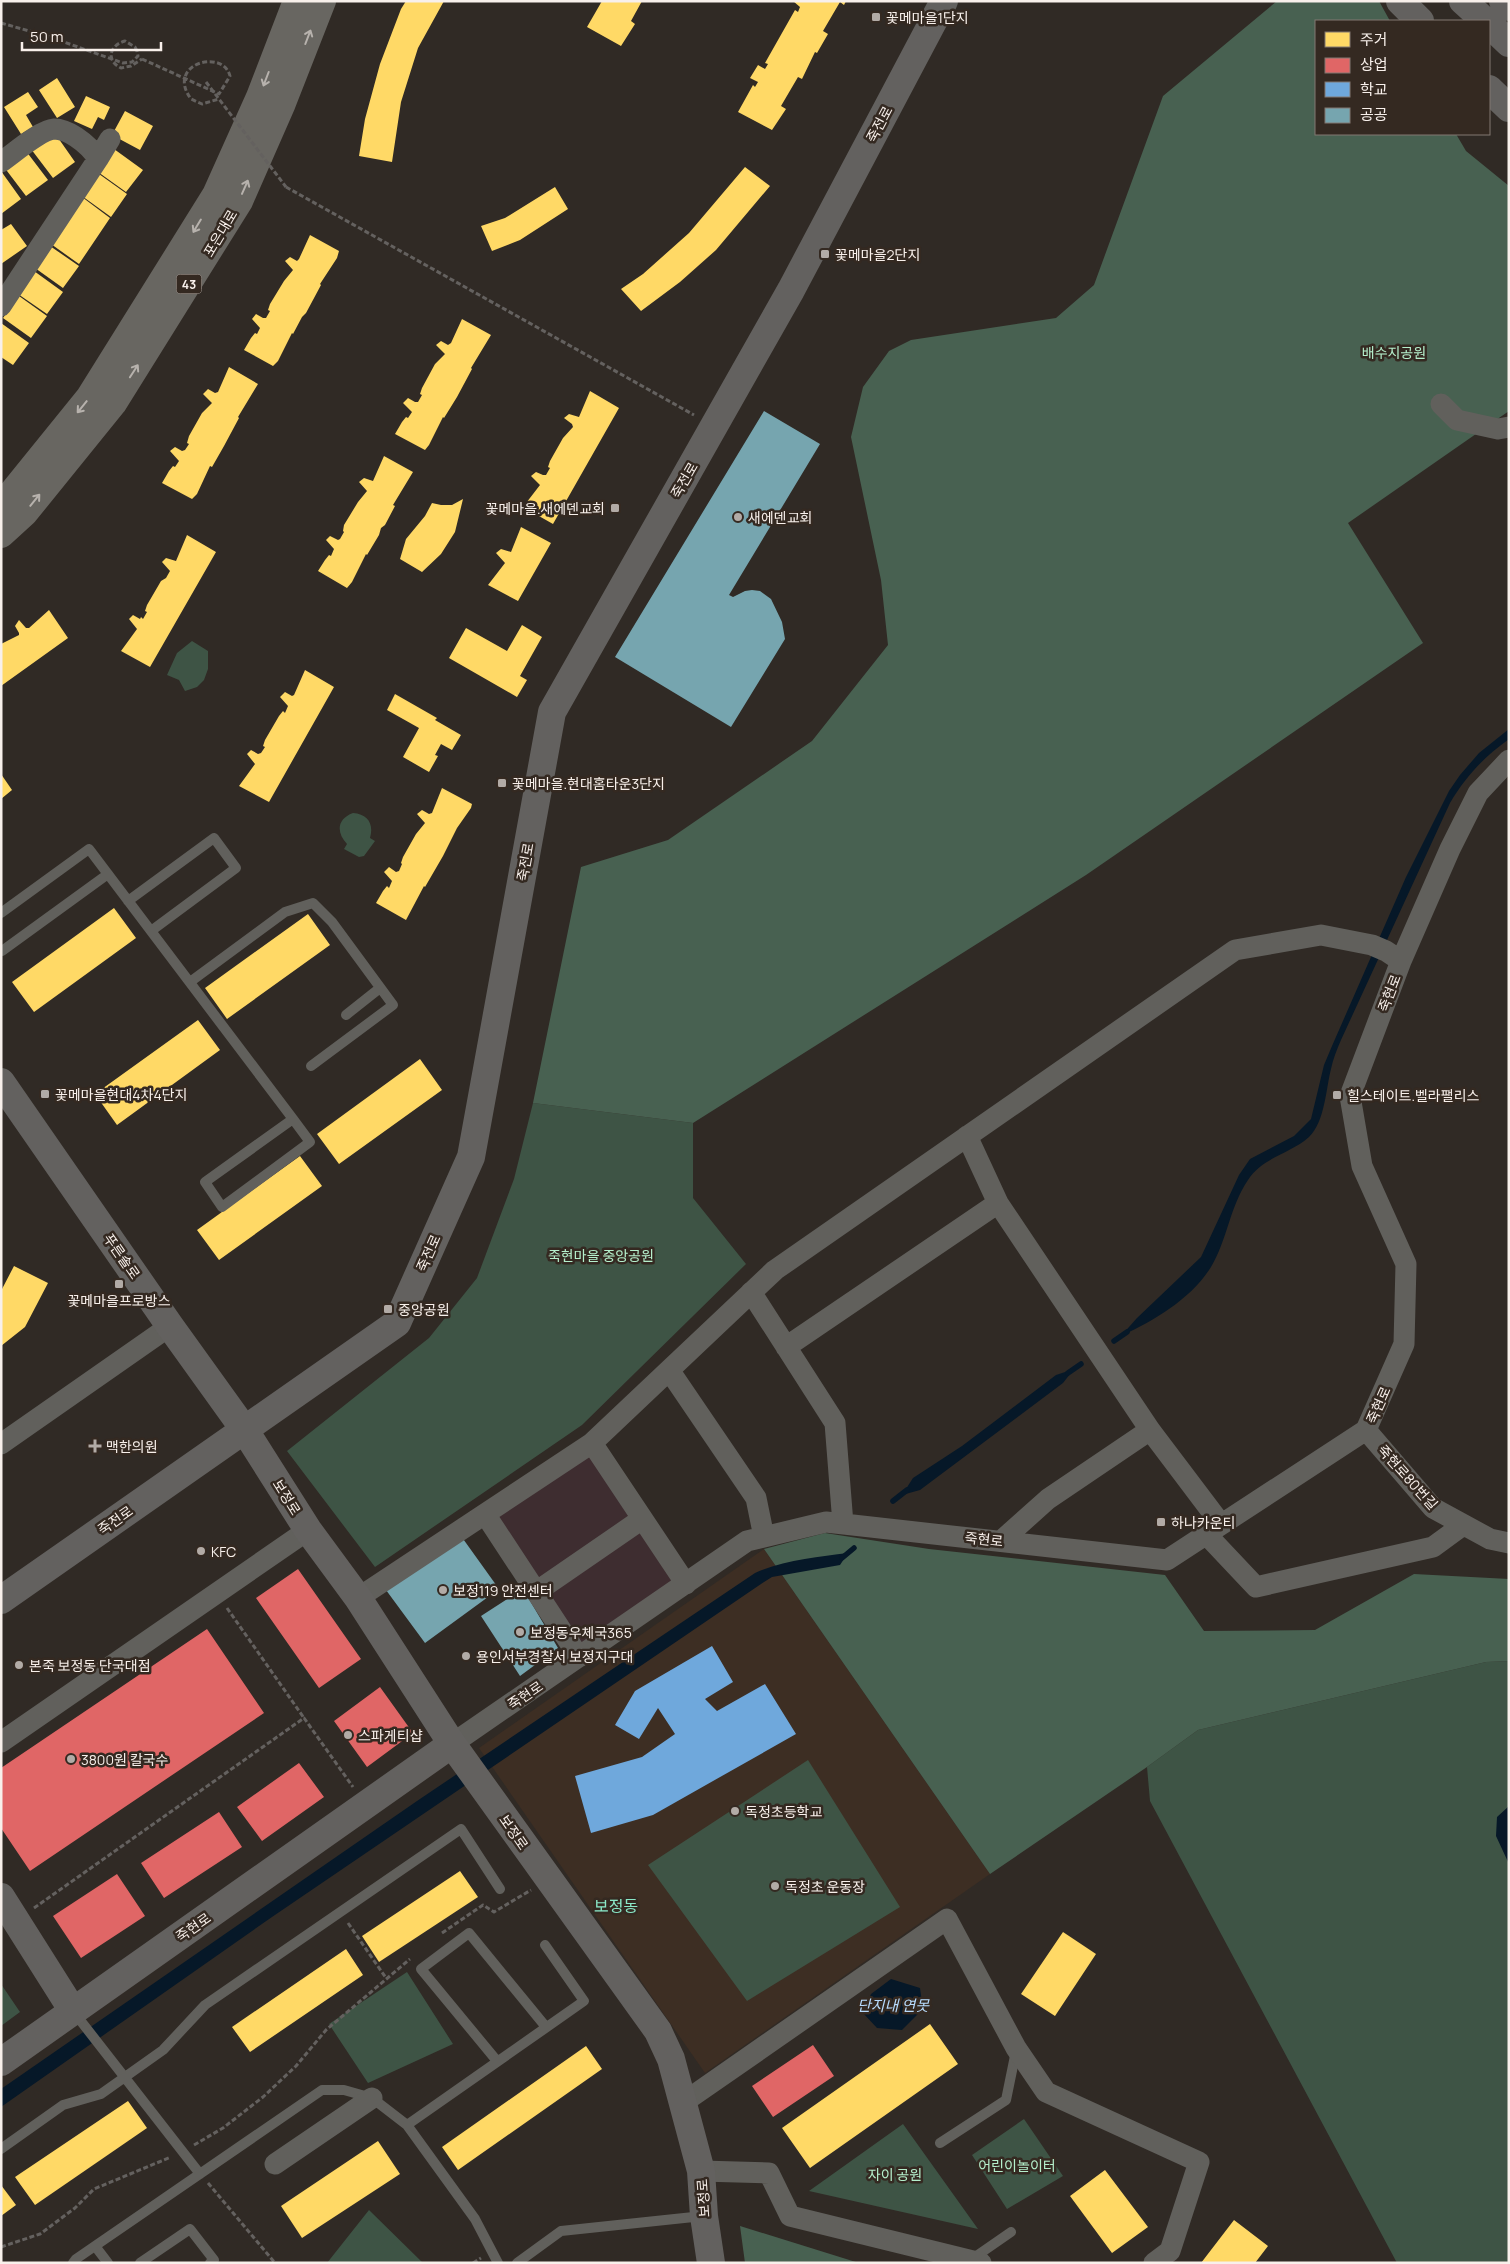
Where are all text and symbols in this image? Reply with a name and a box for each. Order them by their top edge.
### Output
place label: 꽃메마을1단지 [886,8,969,27]
marker: 꽃메마을1단지 [870,11,882,23]
scale bar [22,20,161,52]
legend [1315,20,1490,135]
text: 50 m [30,26,64,47]
text: 주거 [1360,29,1388,50]
one-way arrow [304,30,313,45]
text: 상업 [1360,54,1388,75]
one-way arrow [261,71,271,86]
text: 학교 [1360,79,1388,100]
street label: 죽전로 [862,102,897,146]
text: 공공 [1360,104,1388,125]
one-way arrow [241,180,251,195]
street label: 포은대로 [199,206,241,260]
one-way arrow [192,219,202,233]
place label: 꽃메마을2단지 [835,245,920,264]
marker: 꽃메마을2단지 [819,248,831,260]
road number: 43 [176,274,202,294]
park label: 배수지공원 [1362,343,1426,362]
one-way arrow [129,364,139,378]
one-way arrow [76,401,87,414]
street label: 죽전로 [666,458,702,501]
one-way arrow [30,493,41,506]
place label: 꽃메마을.새에덴교회 [486,499,605,518]
marker: 꽃메마을.새에덴교회 [609,502,621,514]
place label: 새에덴교회 [748,508,812,527]
marker: 새에덴교회 [732,511,744,523]
place label: 꽃메마을.현대홈타운3단지 [512,774,665,793]
marker: 꽃메마을.현대홈타운3단지 [496,777,508,789]
street label: 죽전로 [512,841,538,883]
street label: 죽현로 [1373,971,1405,1014]
place label: 꽃메마을현대4차4단지 [55,1085,187,1104]
place label: 힐스테이트.벨라팰리스 [1347,1086,1479,1105]
marker: 꽃메마을현대4차4단지 [39,1088,51,1100]
marker: 힐스테이트.벨라팰리스 [1331,1089,1343,1101]
street label: 푸른솔로 [99,1229,145,1283]
street label: 죽전로 [411,1231,445,1275]
park label: 죽현마을 중앙공원 [548,1246,654,1265]
marker: 꽃메마을프로방스 [113,1278,125,1290]
place label: 꽃메마을프로방스 [67,1291,171,1310]
place label: 중앙공원 [398,1300,450,1319]
marker: 중앙공원 [382,1303,394,1315]
street label: 죽현로 [1361,1383,1395,1427]
place label: 맥한의원 [106,1437,158,1456]
marker: 맥한의원 [88,1439,102,1453]
street label: 죽현로80번길 [1374,1441,1442,1513]
street label: 보정로 [269,1476,305,1519]
street label: 죽전로 [94,1501,136,1539]
place label: 하나카운티 [1171,1513,1235,1532]
marker: 하나카운티 [1155,1516,1167,1528]
street label: 죽현로 [964,1528,1004,1550]
place label: KFC [211,1542,236,1561]
marker: KFC [195,1545,207,1557]
place label: 보정119 안전센터 [453,1581,553,1600]
marker: 보정119 안전센터 [437,1584,449,1596]
place label: 보정동우체국365 [530,1623,632,1642]
marker: 보정동우체국365 [514,1626,526,1638]
place label: 용인서부경찰서 보정지구대 [476,1647,633,1666]
marker: 용인서부경찰서 보정지구대 [460,1650,472,1662]
place label: 본죽 보정동 단국대점 [29,1656,151,1675]
marker: 본죽 보정동 단국대점 [13,1659,25,1671]
street label: 죽현로 [504,1676,546,1714]
place label: 스파게티샵 [358,1726,423,1745]
marker: 스파게티샵 [342,1729,354,1741]
place label: 3800원 칼국수 [81,1750,168,1769]
marker: 3800원 칼국수 [65,1753,77,1765]
place label: 독정초등학교 [745,1802,822,1821]
marker: 독정초등학교 [729,1805,741,1817]
street label: 보정로 [495,1811,533,1853]
place label: 독정초 운동장 [785,1877,865,1896]
marker: 독정초 운동장 [769,1880,781,1892]
district label: 보정동 [594,1895,638,1917]
street label: 죽현로 [172,1908,214,1946]
water label: 단지내 연못 [857,1995,930,2016]
park label: 어린이놀이터 [978,2156,1056,2175]
park label: 자이 공원 [868,2165,922,2184]
street label: 보정로 [692,2178,714,2218]

